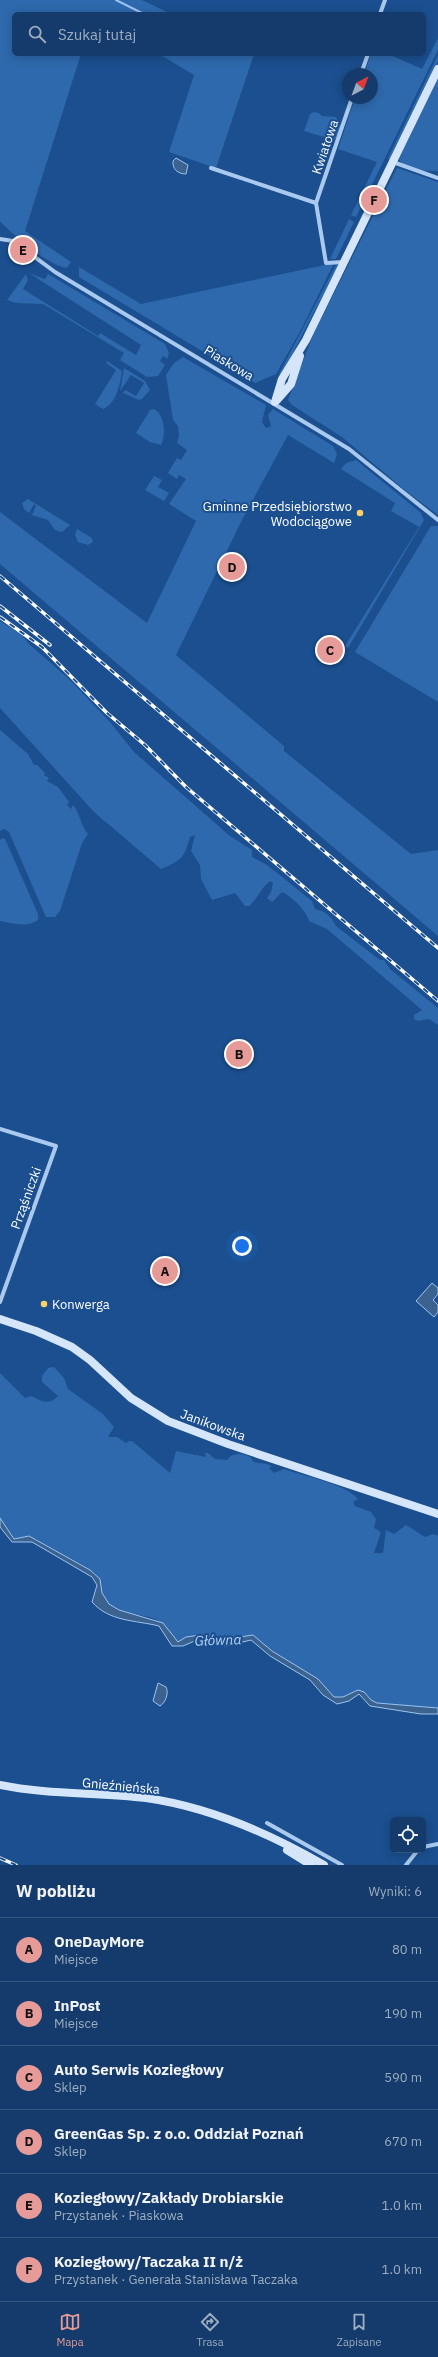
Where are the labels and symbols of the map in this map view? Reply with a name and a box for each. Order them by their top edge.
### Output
north arrow [342,68,378,104]
street label: Kwiatowa [308,117,342,177]
pin: F [361,185,387,215]
pin: E [10,235,36,265]
street label: Piaskowa [201,342,257,384]
place label: Gminne Przedsiębiorstwo Wodociągowe [203,498,352,530]
marker: Gminne Przedsiębiorstwo Wodociągowe [355,508,365,518]
pin: D [219,552,245,582]
pin: C [317,635,343,665]
pin: B [226,1039,252,1069]
street label: Prząśniczki [7,1164,45,1232]
your location [232,1236,252,1256]
pin: A [152,1256,178,1286]
place label: Konwerga [52,1296,110,1313]
marker: Konwerga [39,1299,49,1309]
street label: Janikowska [178,1405,248,1445]
water label: Główna [194,1630,242,1650]
street label: Gnieźnieńska [81,1774,161,1798]

